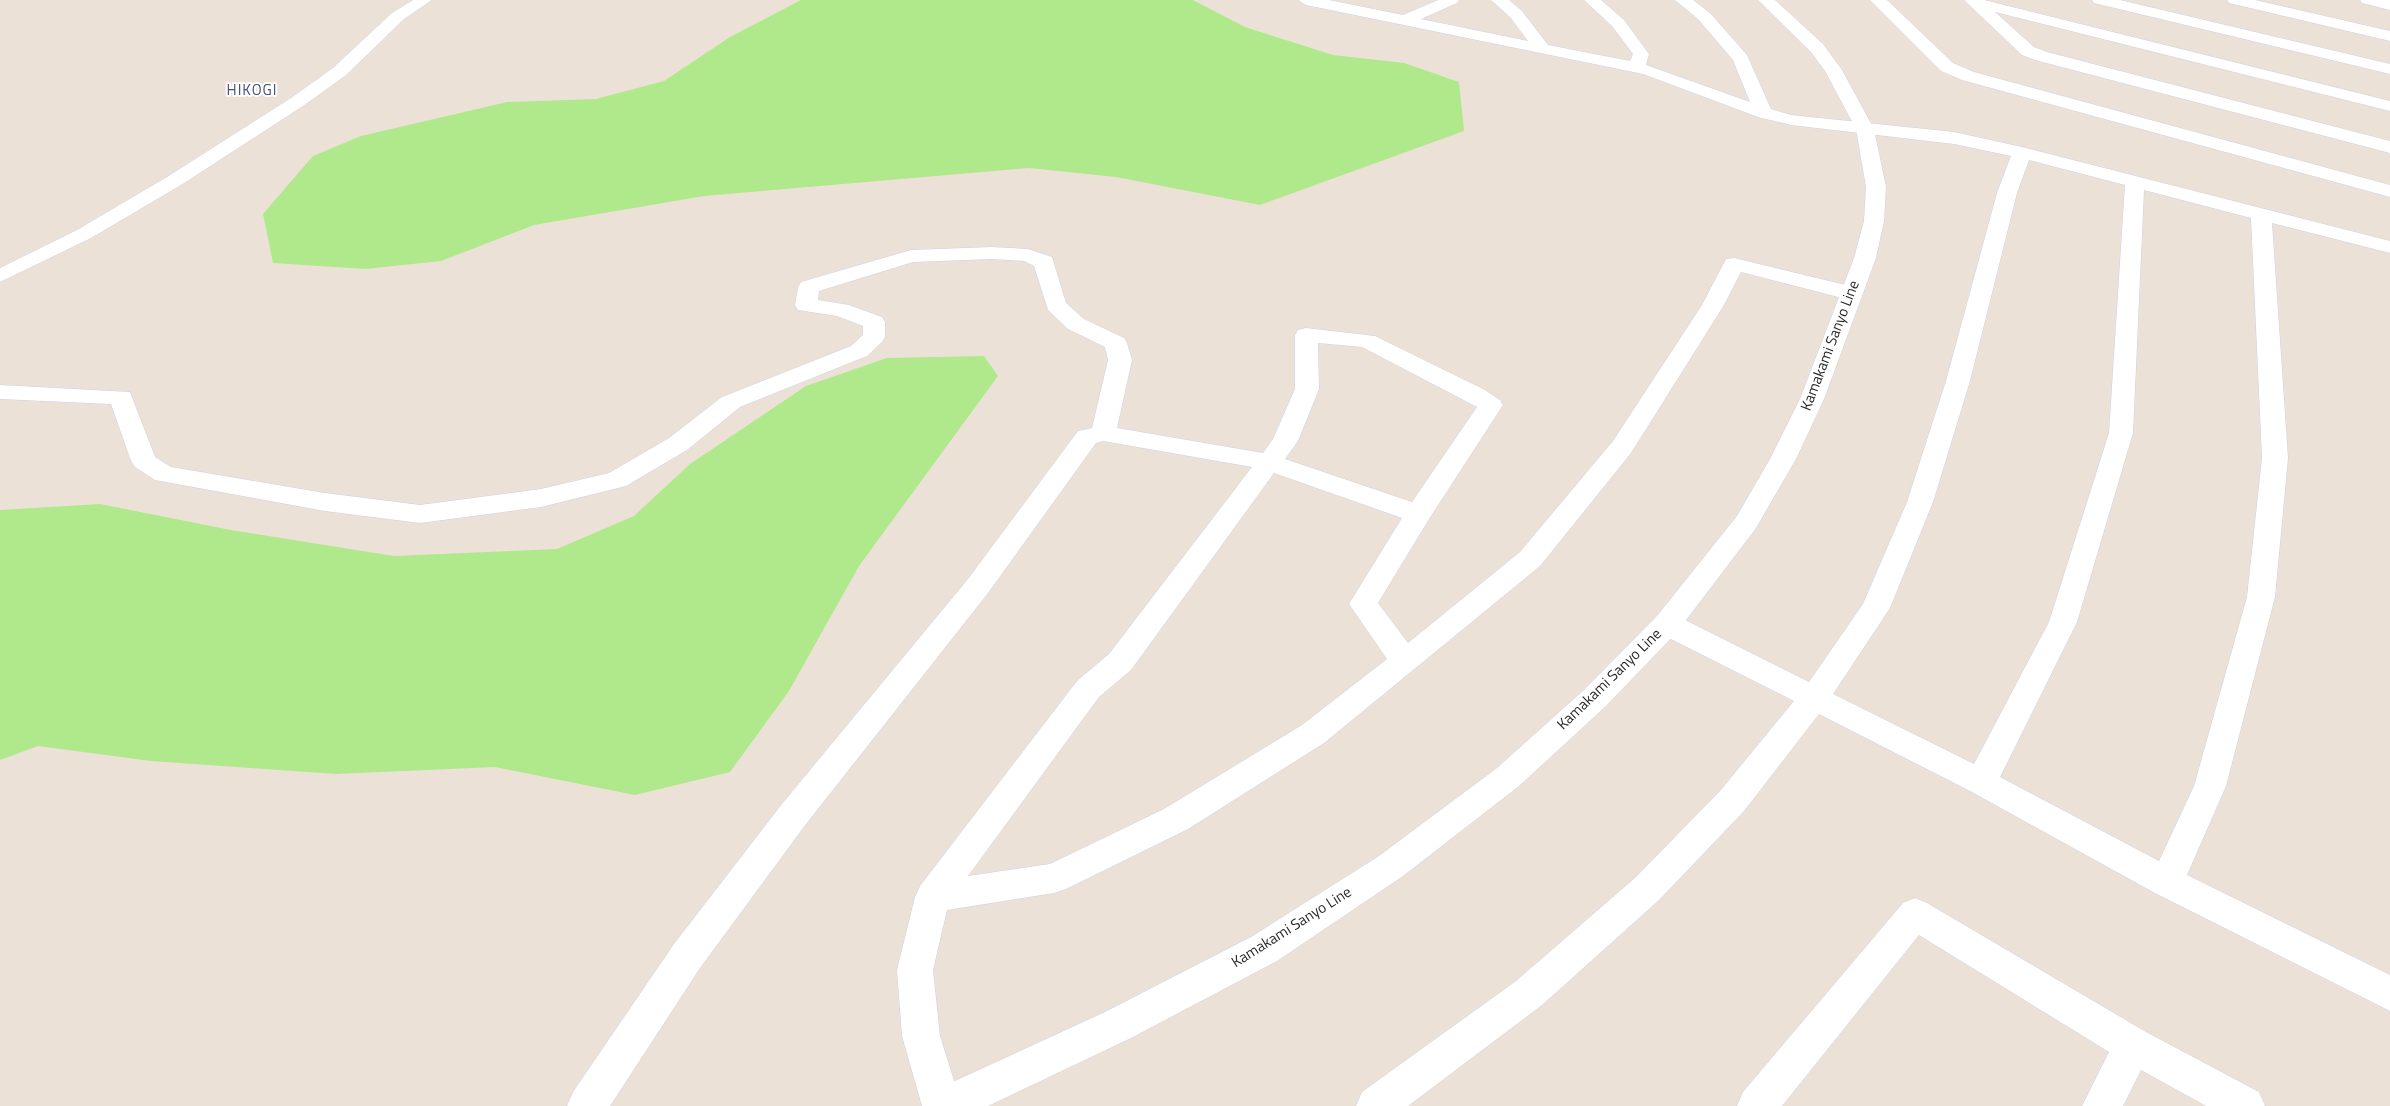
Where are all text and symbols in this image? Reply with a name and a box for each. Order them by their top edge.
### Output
district label: HIKOGI [226,82,278,100]
street label: Kamakami Sanyo Line [1798,278,1864,414]
street label: Kamakami Sanyo Line [1554,626,1666,734]
street label: Kamakami Sanyo Line [1229,884,1355,972]

